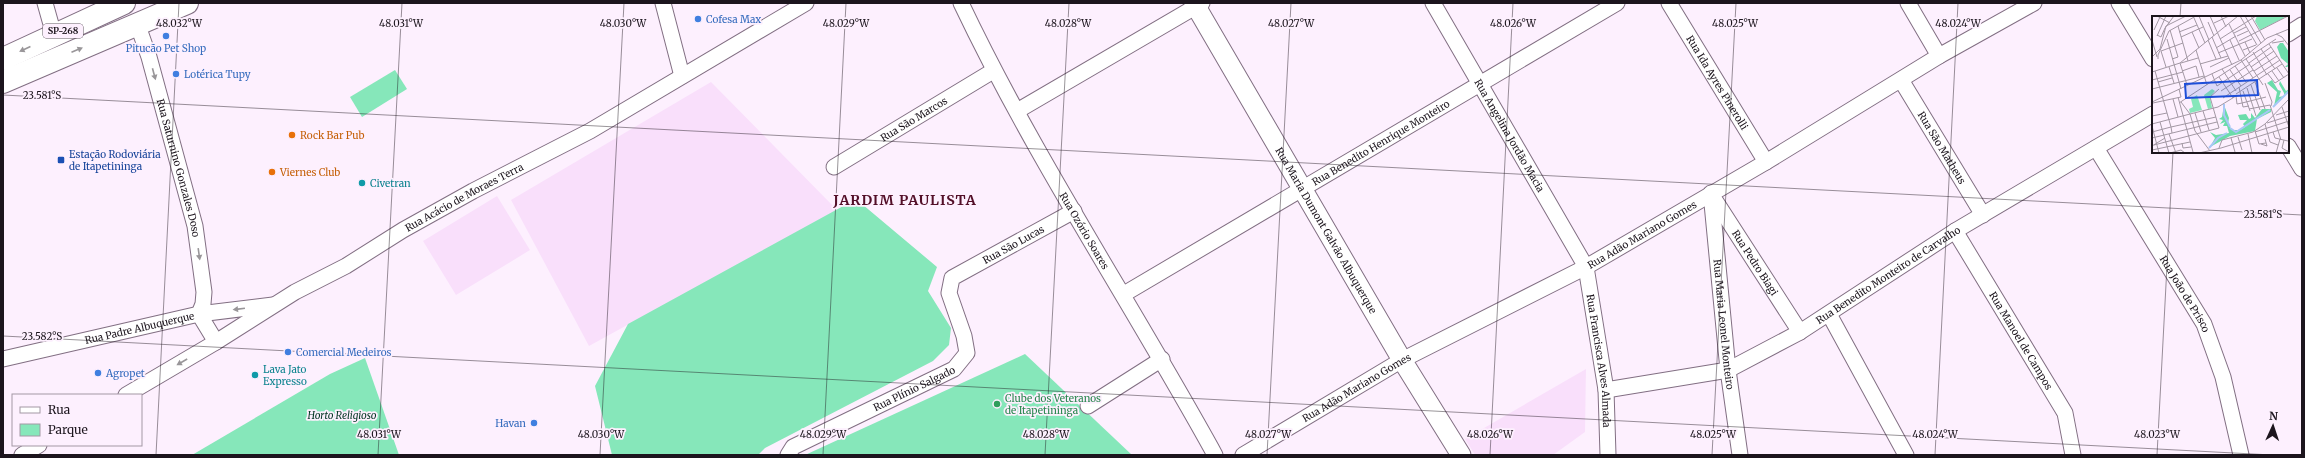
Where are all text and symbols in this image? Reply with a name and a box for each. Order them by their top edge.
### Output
place label: Cofesa Max [706,13,761,26]
marker: Cofesa Max [693,14,703,24]
inset map [2152,16,2289,153]
text: 48.032°W [156,17,203,30]
text: 48.031°W [379,17,424,30]
text: 48.030°W [600,17,647,30]
text: 48.029°W [823,17,870,30]
text: 48.028°W [1045,17,1092,30]
text: 48.027°W [1268,17,1315,30]
text: 48.026°W [1490,17,1537,30]
text: 48.025°W [1712,17,1759,30]
text: 48.024°W [1935,17,1982,30]
road number: SP-268 [43,24,83,38]
marker: Pitucão Pet Shop [161,31,171,41]
street label: Rua Ida Ayres Pinerolli [1683,33,1751,132]
place label: Pitucão Pet Shop [126,42,206,55]
one-way arrow [19,46,30,52]
one-way arrow [72,47,83,53]
one-way arrow [151,68,157,80]
place label: Lotérica Tupy [184,68,251,81]
marker: Lotérica Tupy [171,69,181,79]
street label: Rua Angelina Jordão Macia [1471,77,1547,195]
text: 23.581°S [23,89,61,102]
street label: Rua São Marcos [878,94,950,145]
street label: Rua Saturnino Gonzales Doso [154,97,202,238]
street label: Rua Benedito Henrique Monteiro [1310,97,1452,189]
street label: Rua São Matheus [1915,109,1969,187]
place label: Rock Bar Pub [300,129,364,142]
marker: Rock Bar Pub [287,130,297,140]
street label: Rua Maria Dumont Galvão Albuquerque [1272,145,1379,316]
place label: Estação Rodoviária de Itapetininga [69,148,161,173]
marker: Estação Rodoviária de Itapetininga [56,155,66,165]
street label: Rua Acácio de Moraes Terra [403,160,526,235]
place label: Viernes Club [279,166,340,179]
marker: Viernes Club [267,167,277,177]
place label: Civetran [370,177,411,190]
marker: Civetran [357,178,367,188]
street label: Rua Ozório Soares [1056,190,1112,272]
district label: JARDIM PAULISTA [832,191,977,209]
street label: Rua Adão Mariano Gomes [1585,198,1699,272]
text: 23.581°S [2244,208,2282,221]
street label: Rua São Lucas [980,223,1047,267]
street label: Rua Benedito Monteiro de Carvalho [1813,223,1963,327]
street label: Rua Pedro Biagi [1729,228,1781,298]
one-way arrow [196,248,202,260]
street label: Rua João de Prisco [2157,253,2212,334]
street label: Rua Maria Leonel Monteiro [1710,259,1737,391]
street label: Rua Manoel de Campos [1986,289,2055,392]
street label: Rua Francisca Alves Almada [1584,293,1613,428]
one-way arrow [233,306,245,312]
street label: Rua Padre Albuquerque [84,309,196,347]
text: 23.582°S [22,330,62,343]
place label: Comercial Medeiros [296,346,392,359]
marker: Comercial Medeiros [283,347,293,357]
street label: Rua Adão Mariano Gomes [1300,351,1413,425]
one-way arrow [176,359,188,366]
place label: Lava Jato Expresso [263,363,307,388]
street label: Rua Plínio Salgado [871,363,958,414]
place label: Agropet [105,367,145,380]
marker: Agropet [93,368,103,378]
marker: Lava Jato Expresso [250,370,260,380]
place label: Clube dos Veteranos de Itapetininga [1005,392,1101,417]
legend [12,394,142,446]
marker: Clube dos Veteranos de Itapetininga [992,399,1002,409]
text: Rua [48,402,71,417]
north arrow [2253,406,2293,446]
park label: Horto Religioso [307,409,377,422]
text: N [2269,409,2279,423]
place label: Havan [495,417,526,430]
marker: Havan [529,418,539,428]
text: Parque [48,422,88,437]
text: 48.031°W [357,428,402,441]
text: 48.030°W [578,428,625,441]
text: 48.029°W [800,428,847,441]
text: 48.028°W [1023,428,1070,441]
text: 48.027°W [1245,428,1292,441]
text: 48.026°W [1467,428,1514,441]
text: 48.025°W [1690,428,1737,441]
text: 48.024°W [1912,428,1959,441]
text: 48.023°W [2134,428,2181,441]

